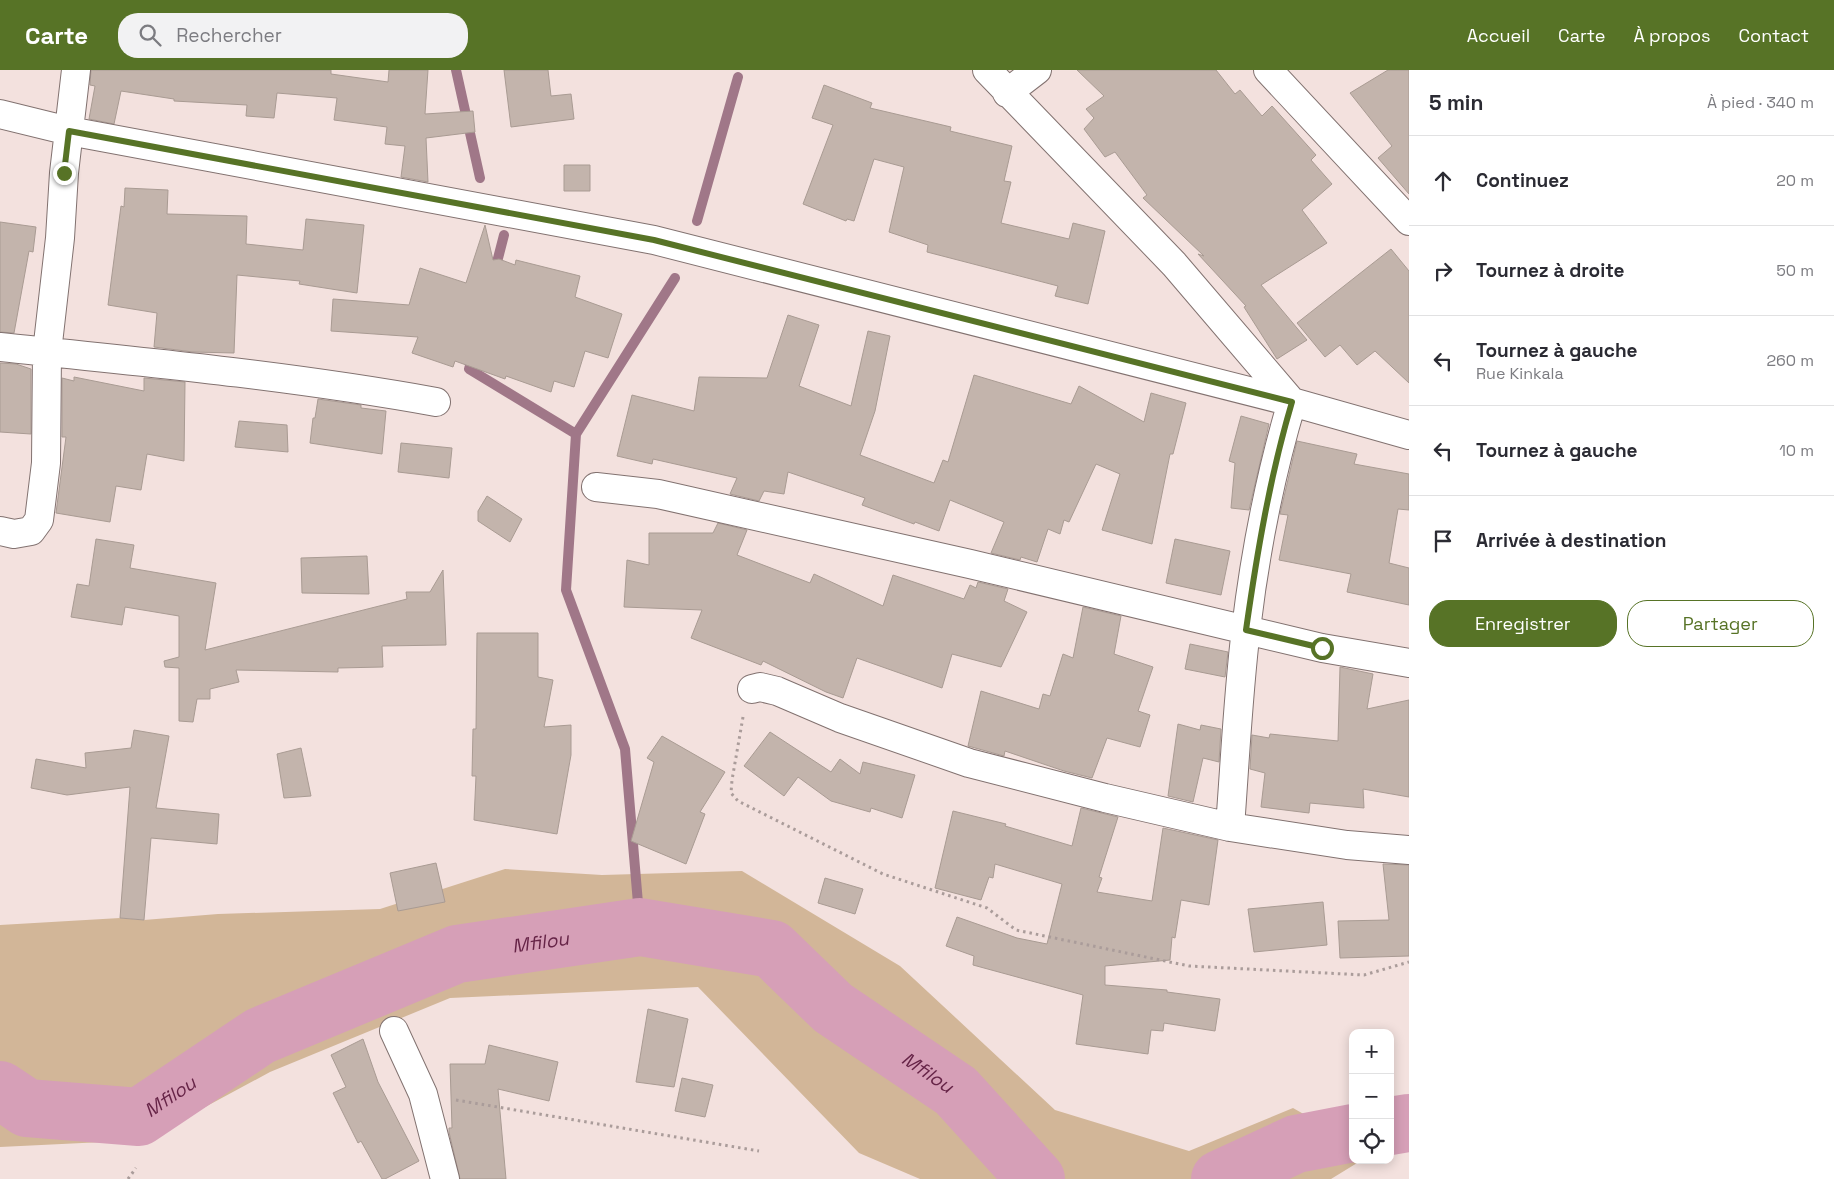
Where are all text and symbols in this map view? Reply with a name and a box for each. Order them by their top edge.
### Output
search box [118,13,468,58]
text: Carte [25,20,88,51]
icon: search [136,21,164,49]
text: Rechercher [176,23,282,48]
text: Accueil [1467,24,1530,47]
text: Carte [1558,24,1605,47]
text: À propos [1633,24,1711,47]
text: Contact [1739,24,1809,47]
text: 5 min [1429,89,1483,116]
text: À pied · 340 m [1707,92,1814,113]
route end [53,162,76,185]
icon: ahead [1429,167,1457,195]
text: Continuez [1476,168,1569,193]
text: 20 m [1776,170,1814,191]
icon: right [1429,257,1457,285]
text: Tournez à droite [1476,258,1625,283]
text: 50 m [1776,260,1814,281]
text: Tournez à gauche [1476,338,1638,363]
icon: left [1429,347,1457,375]
text: 260 m [1766,350,1814,371]
text: Rue Kinkala [1476,363,1564,384]
icon: left [1429,437,1457,465]
text: Tournez à gauche [1476,438,1638,463]
text: 10 m [1779,440,1814,461]
icon: arrive [1429,527,1457,555]
text: Arrivée à destination [1476,528,1666,553]
button: Enregistrer [1429,600,1617,647]
button: Partager [1627,600,1814,647]
route start [1311,637,1334,660]
water label: Mfilou [510,925,572,958]
map controls [1349,1029,1394,1164]
button: + [1349,1029,1394,1074]
water label: Mfilou [897,1046,960,1099]
water label: Mfilou [139,1069,202,1123]
button: − [1349,1074,1394,1119]
button: locate [1349,1119,1394,1164]

